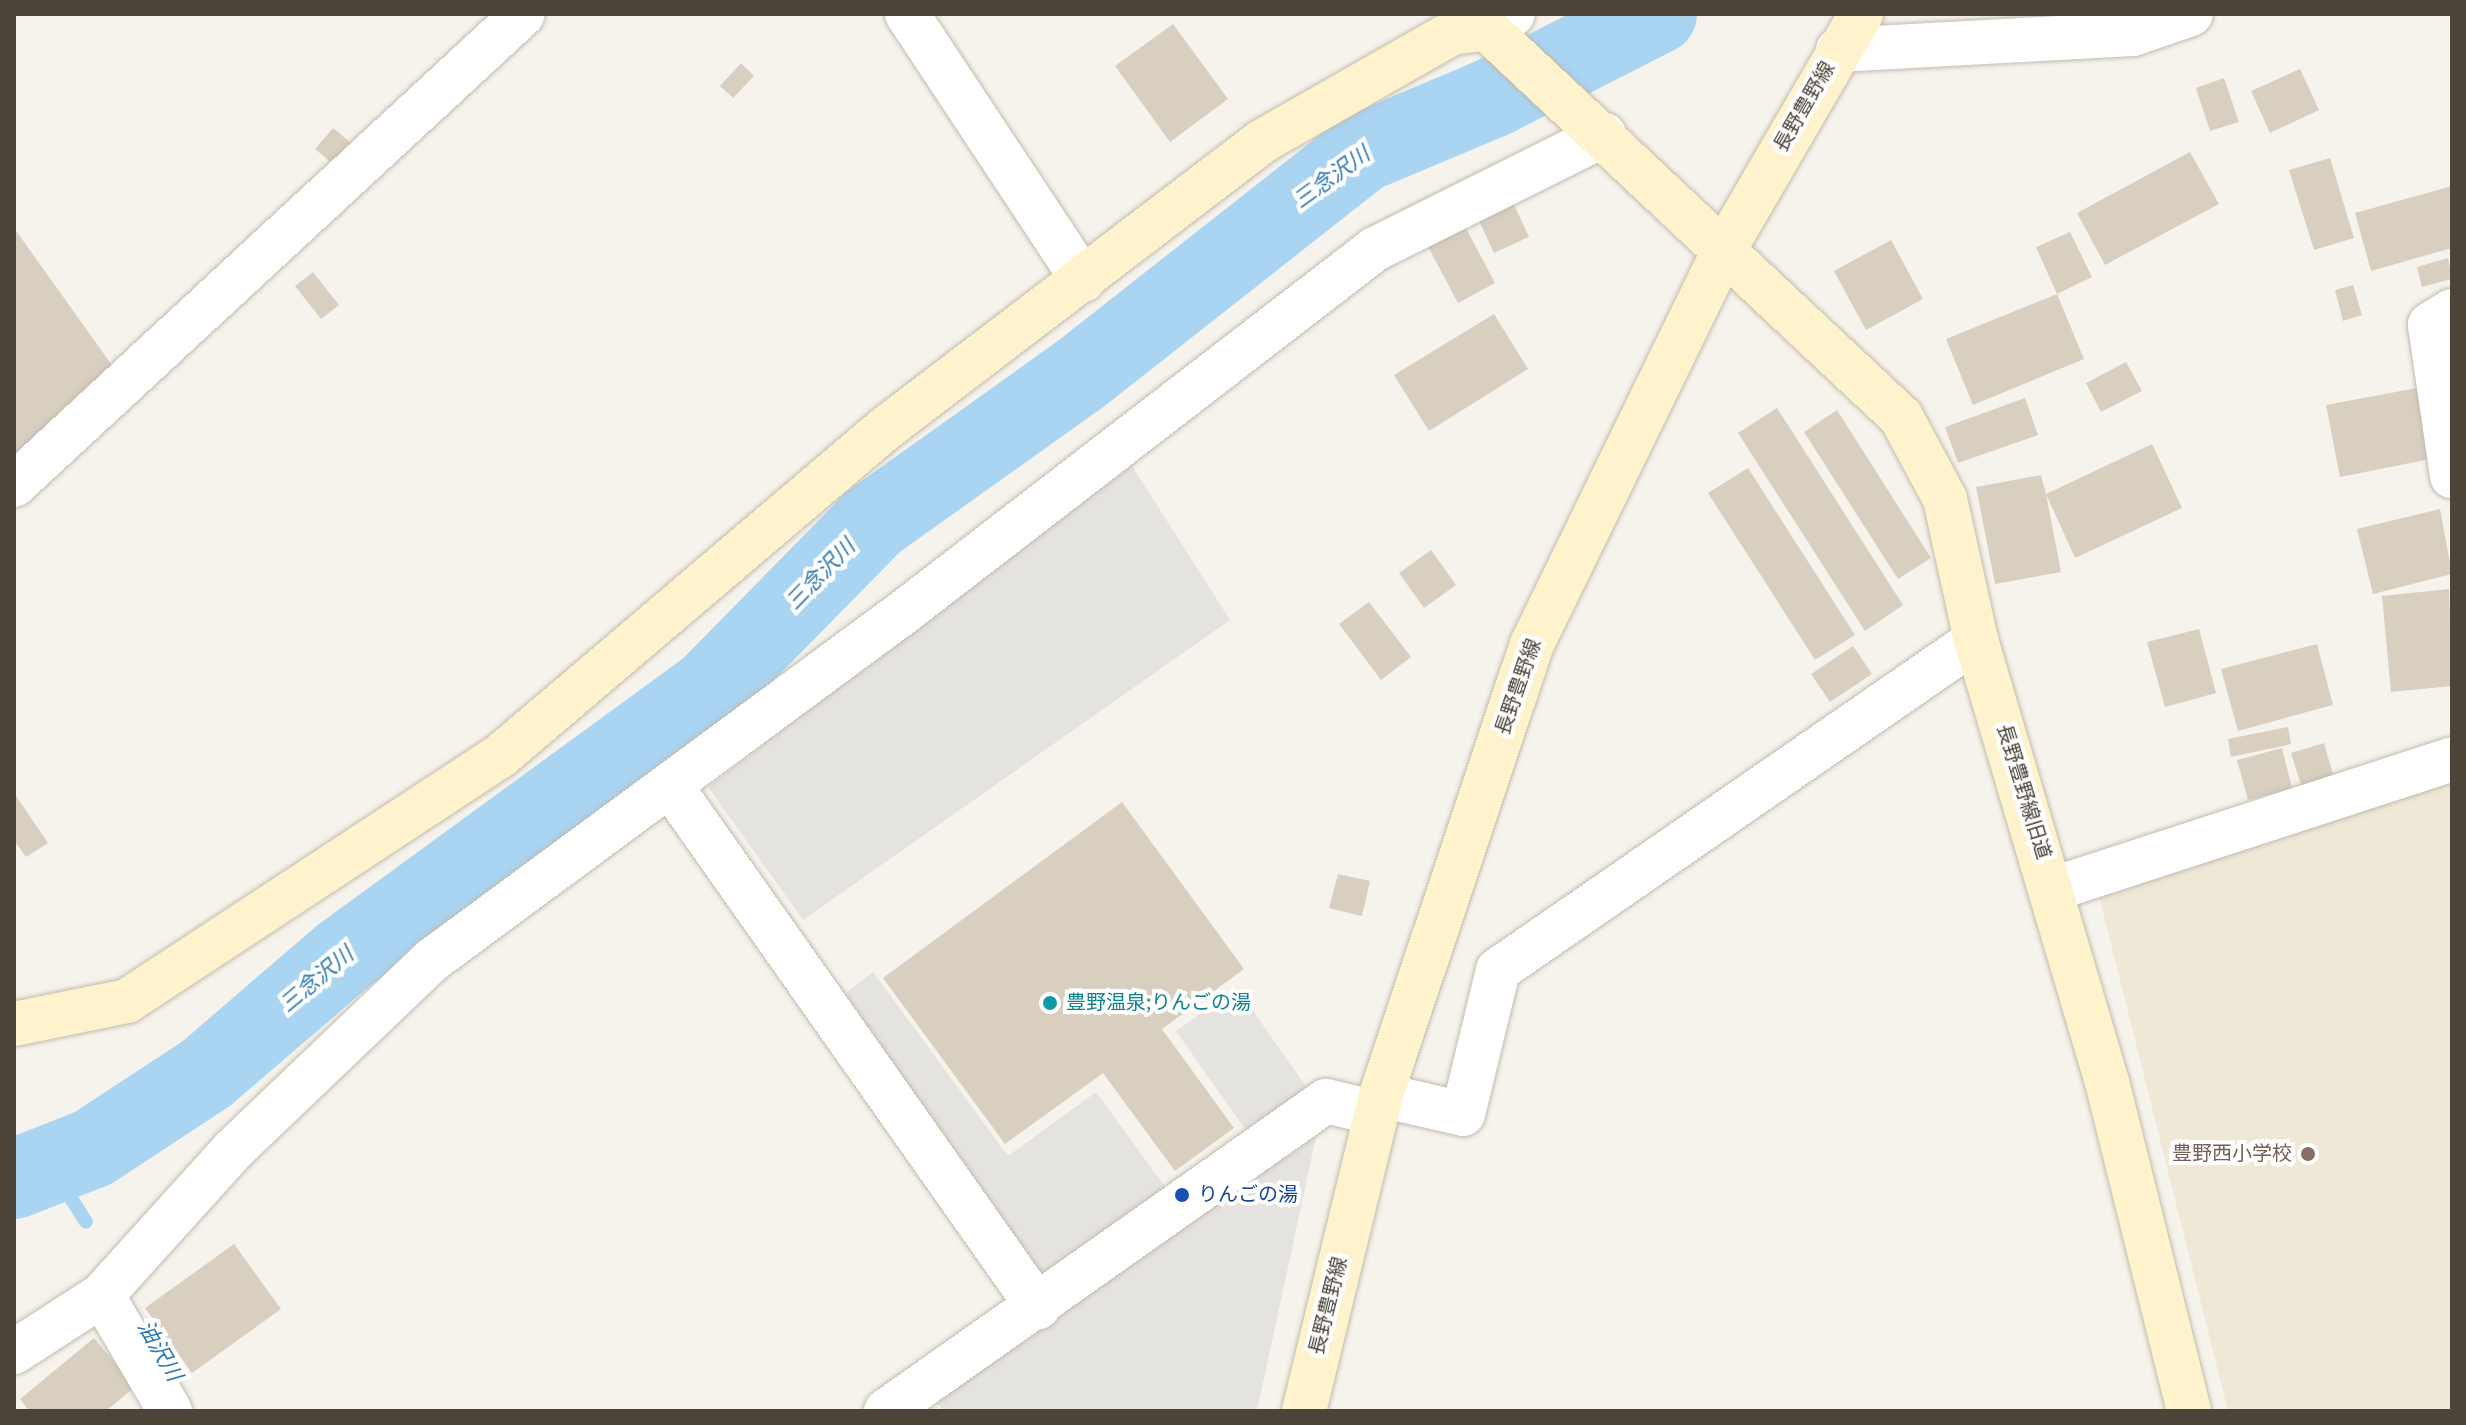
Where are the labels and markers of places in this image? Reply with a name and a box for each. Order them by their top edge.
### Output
place label: 豊野温泉;りんごの湯 [1066,991,1251,1015]
marker: 豊野温泉;りんごの湯 [1041,994,1059,1012]
place label: 豊野西小学校 [2172,1142,2292,1166]
marker: 豊野西小学校 [2299,1145,2317,1163]
place label: りんごの湯 [1198,1183,1298,1207]
marker: りんごの湯 [1173,1186,1191,1204]

